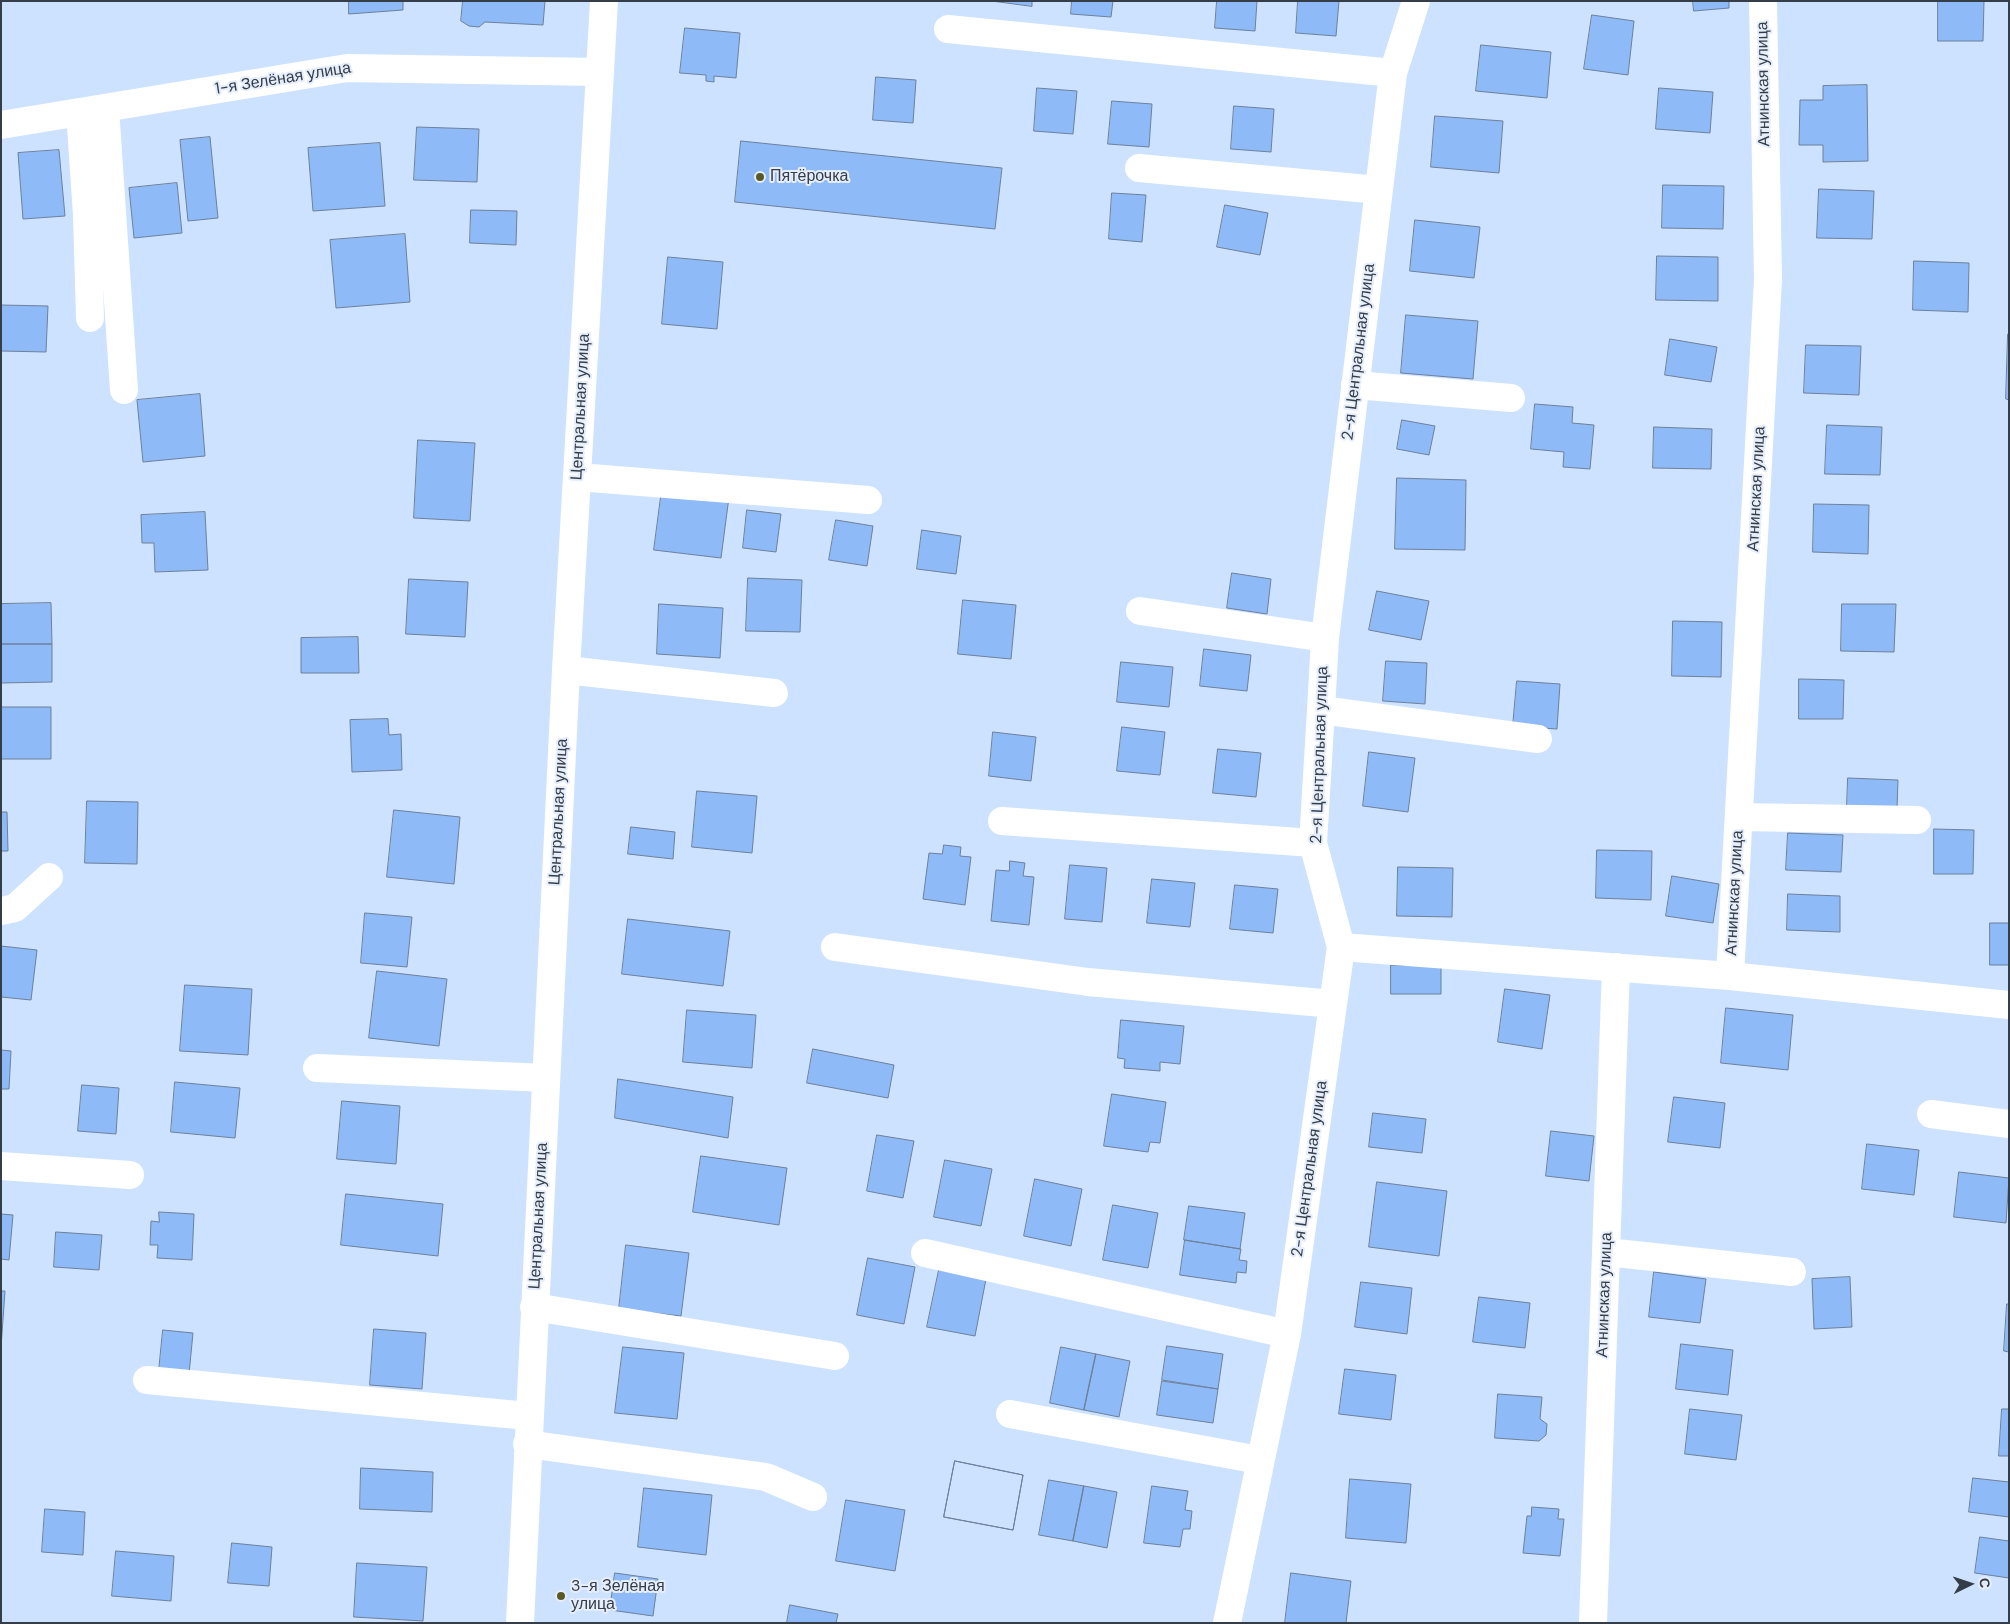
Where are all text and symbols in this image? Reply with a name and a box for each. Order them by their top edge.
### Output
street label: Атнинская улица [1753,21,1775,147]
street label: 1-я Зелёная улица [214,59,352,99]
place label: Пятёрочка [770,167,848,187]
marker: Пятёрочка [754,171,766,183]
street label: 2-я Центральная улица [1339,263,1379,441]
street label: Центральная улица [568,333,594,481]
street label: Атнинская улица [1744,426,1770,552]
street label: 2-я Центральная улица [1307,666,1333,844]
street label: Центральная улица [546,738,572,886]
street label: Атнинская улица [1722,830,1748,956]
street label: 2-я Центральная улица [1288,1080,1332,1258]
street label: Центральная улица [526,1142,552,1290]
street label: Атнинская улица [1593,1232,1617,1358]
north arrow [1945,1559,1995,1609]
place label: 3-я Зелёная улица [571,1577,665,1615]
text: С [1976,1577,1994,1589]
marker: 3-я Зелёная улица [555,1590,567,1602]

